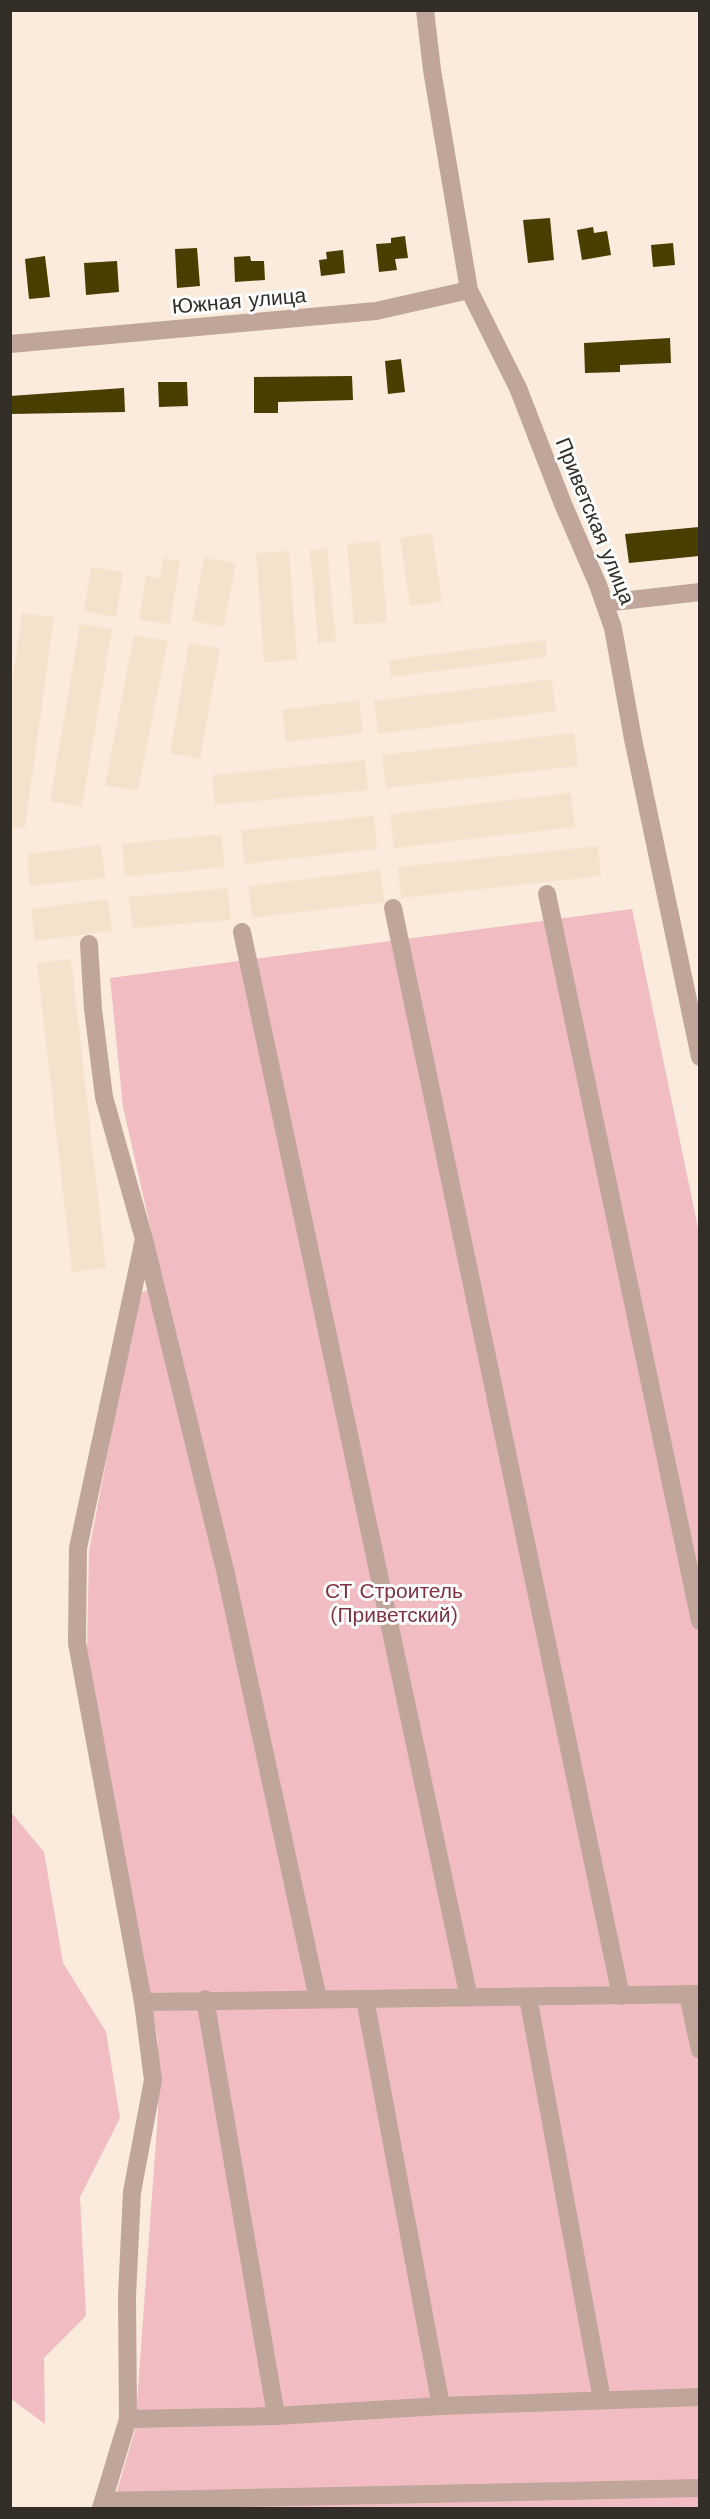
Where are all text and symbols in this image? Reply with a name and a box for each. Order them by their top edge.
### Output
street label: Южная улица [171,282,308,319]
street label: Приветская улица [551,434,640,608]
park label: СТ Строитель (Приветский) [325,1578,463,1627]

